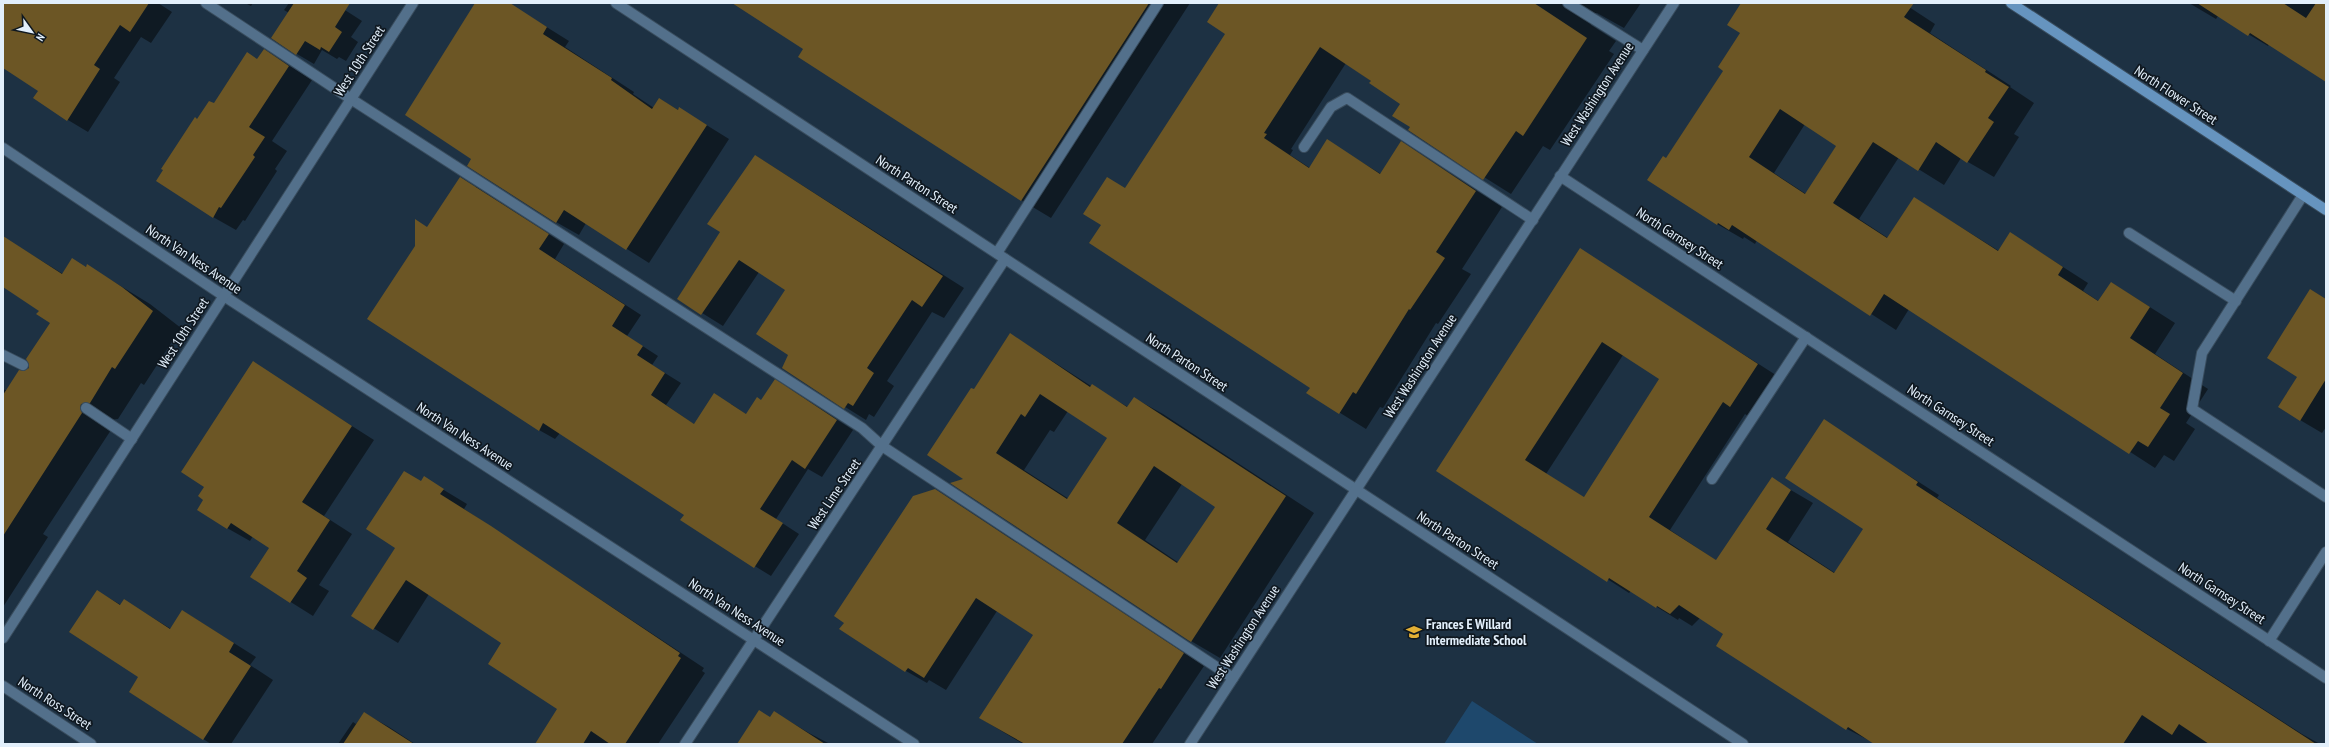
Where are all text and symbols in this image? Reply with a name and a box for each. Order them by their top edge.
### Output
north arrow [12,12,52,52]
street label: West 10th Street [329,22,389,100]
text: N [33,31,48,44]
street label: West Washington Avenue [1557,38,1638,149]
street label: North Flower Street [2131,61,2221,129]
street label: North Parton Street [873,151,962,217]
street label: North Garnsey Street [1633,203,1727,273]
street label: North Van Ness Avenue [143,220,246,298]
street label: West 10th Street [153,294,213,372]
street label: West Washington Avenue [1380,310,1461,421]
street label: North Parton Street [1143,329,1232,395]
street label: North Garnsey Street [1904,380,1998,450]
street label: North Van Ness Avenue [413,398,517,474]
street label: West Lime Street [804,455,864,533]
street label: North Parton Street [1414,507,1503,573]
street label: North Garnsey Street [2175,558,2269,628]
street label: North Van Ness Avenue [685,574,789,650]
street label: West Washington Avenue [1203,581,1284,692]
place label: Frances E Willard Intermediate School [1426,615,1527,649]
school or university icon: Frances E Willard Intermediate School [1405,623,1423,641]
street label: North Ross Street [15,672,95,734]

